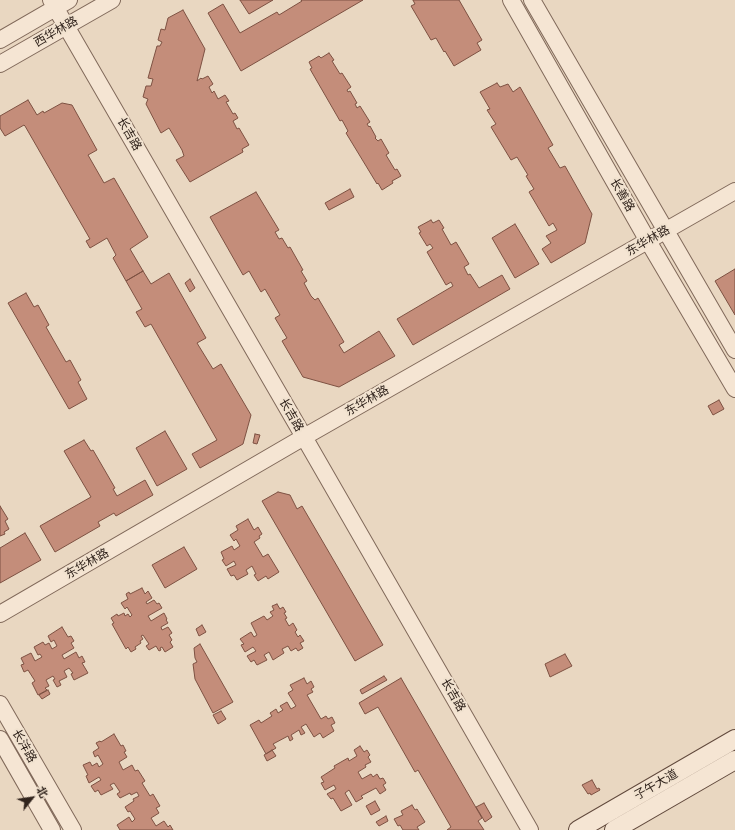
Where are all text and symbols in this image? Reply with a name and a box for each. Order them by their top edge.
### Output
street label: 西华林路 [32,14,80,50]
street label: 长吉路 [114,115,144,153]
street label: 长善路 [607,176,637,214]
street label: 东华林路 [624,223,672,259]
street label: 东华林路 [343,383,391,419]
street label: 长吉路 [276,396,306,434]
street label: 东华林路 [63,546,111,582]
street label: 长吉路 [438,676,468,714]
street label: 长沣路 [9,727,39,765]
street label: 子午大道 [632,767,680,803]
north arrow [12,778,52,818]
text: 北 [34,784,51,800]

